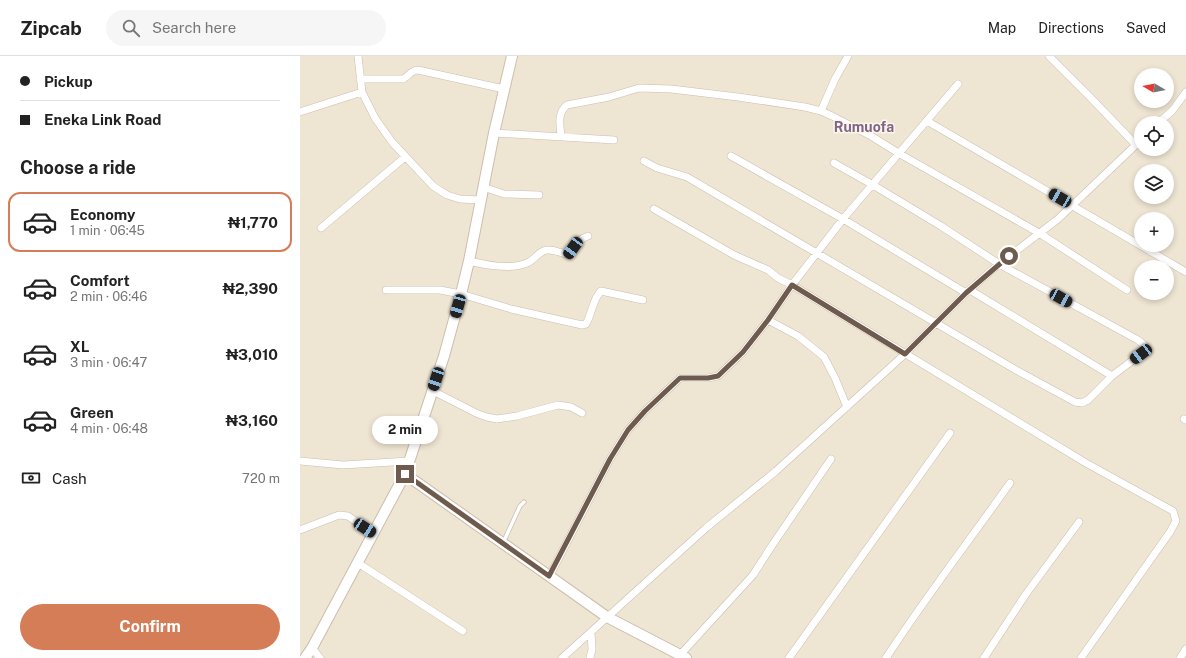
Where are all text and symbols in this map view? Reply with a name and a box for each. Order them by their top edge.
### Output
search box [106,10,386,46]
text: Zipcab [20,17,82,39]
icon: search [120,17,142,39]
text: Search here [152,19,236,36]
text: Map [988,20,1016,36]
text: Directions [1038,20,1104,36]
text: Saved [1126,20,1166,36]
north arrow [1134,68,1174,108]
map controls [1134,68,1174,300]
text: Pickup [44,73,93,90]
text: Eneka Link Road [44,111,161,128]
button: locate [1134,116,1174,156]
district label: Rumuofa [834,119,894,135]
text: Choose a ride [20,157,136,178]
button: layers [1134,164,1174,204]
car [1047,187,1073,209]
icon: car [22,204,58,240]
text: Economy [70,206,135,223]
button: + [1134,212,1174,252]
text: ₦1,770 [228,214,278,231]
text: 1 min · 06:45 [70,223,145,238]
car [561,235,585,261]
route start [1000,247,1018,265]
button: − [1134,260,1174,300]
icon: car [22,270,58,306]
text: Comfort [70,272,130,289]
text: ₦2,390 [222,280,278,297]
car [1048,287,1074,309]
text: 2 min · 06:46 [70,289,147,304]
car [449,293,467,319]
icon: car [22,336,58,372]
text: XL [70,338,89,355]
car [1128,342,1154,366]
text: ₦3,010 [226,346,278,363]
text: 3 min · 06:47 [70,355,147,370]
car [427,366,445,392]
icon: car [22,402,58,438]
text: Green [70,404,114,421]
text: ₦3,160 [225,412,278,429]
callout: 2 min [372,416,438,444]
text: 4 min · 06:48 [70,421,148,436]
text: 2 min [388,422,422,437]
route end [396,465,414,483]
icon: cash [20,467,42,489]
text: Cash [52,470,87,487]
text: 720 m [242,471,280,486]
car [352,516,378,540]
button: Confirm [20,604,280,650]

